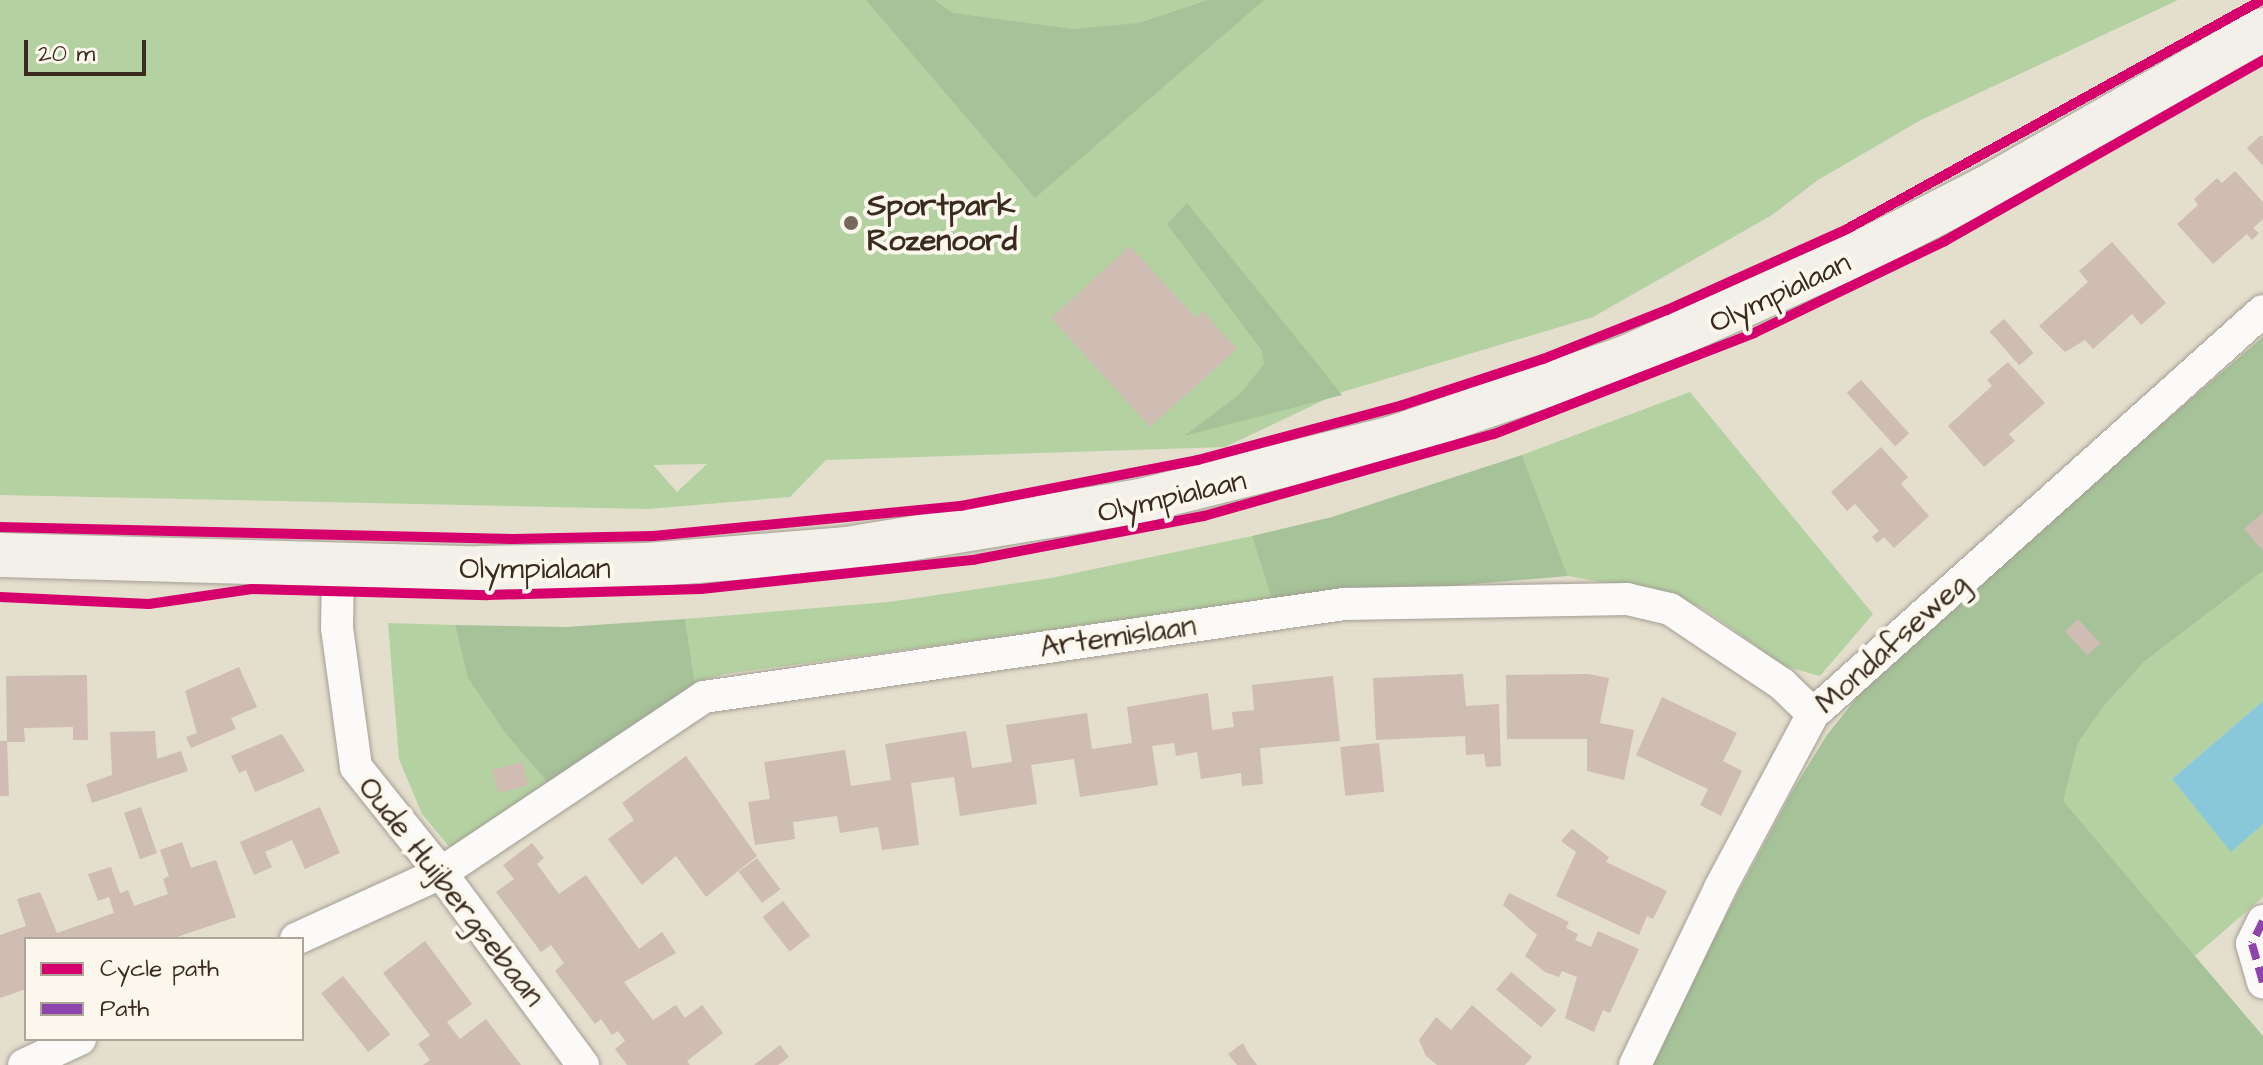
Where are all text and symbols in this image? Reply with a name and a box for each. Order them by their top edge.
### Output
scale bar [28,24,150,74]
text: 20 m [38,37,95,71]
place label: Sportpark Rozenoord [867,188,1017,258]
marker: Sportpark Rozenoord [842,214,860,232]
street label: Olympialaan [1704,245,1856,341]
street label: Olympialaan [1094,462,1250,532]
street label: Olympialaan [459,551,611,587]
street label: Mondafseweg [1808,566,1976,722]
street label: Artemislaan [1038,608,1198,666]
street label: Oude Huijbergsebaan [350,770,552,1014]
legend [24,937,304,1041]
text: Cycle path [100,952,219,986]
text: Path [100,992,149,1026]

